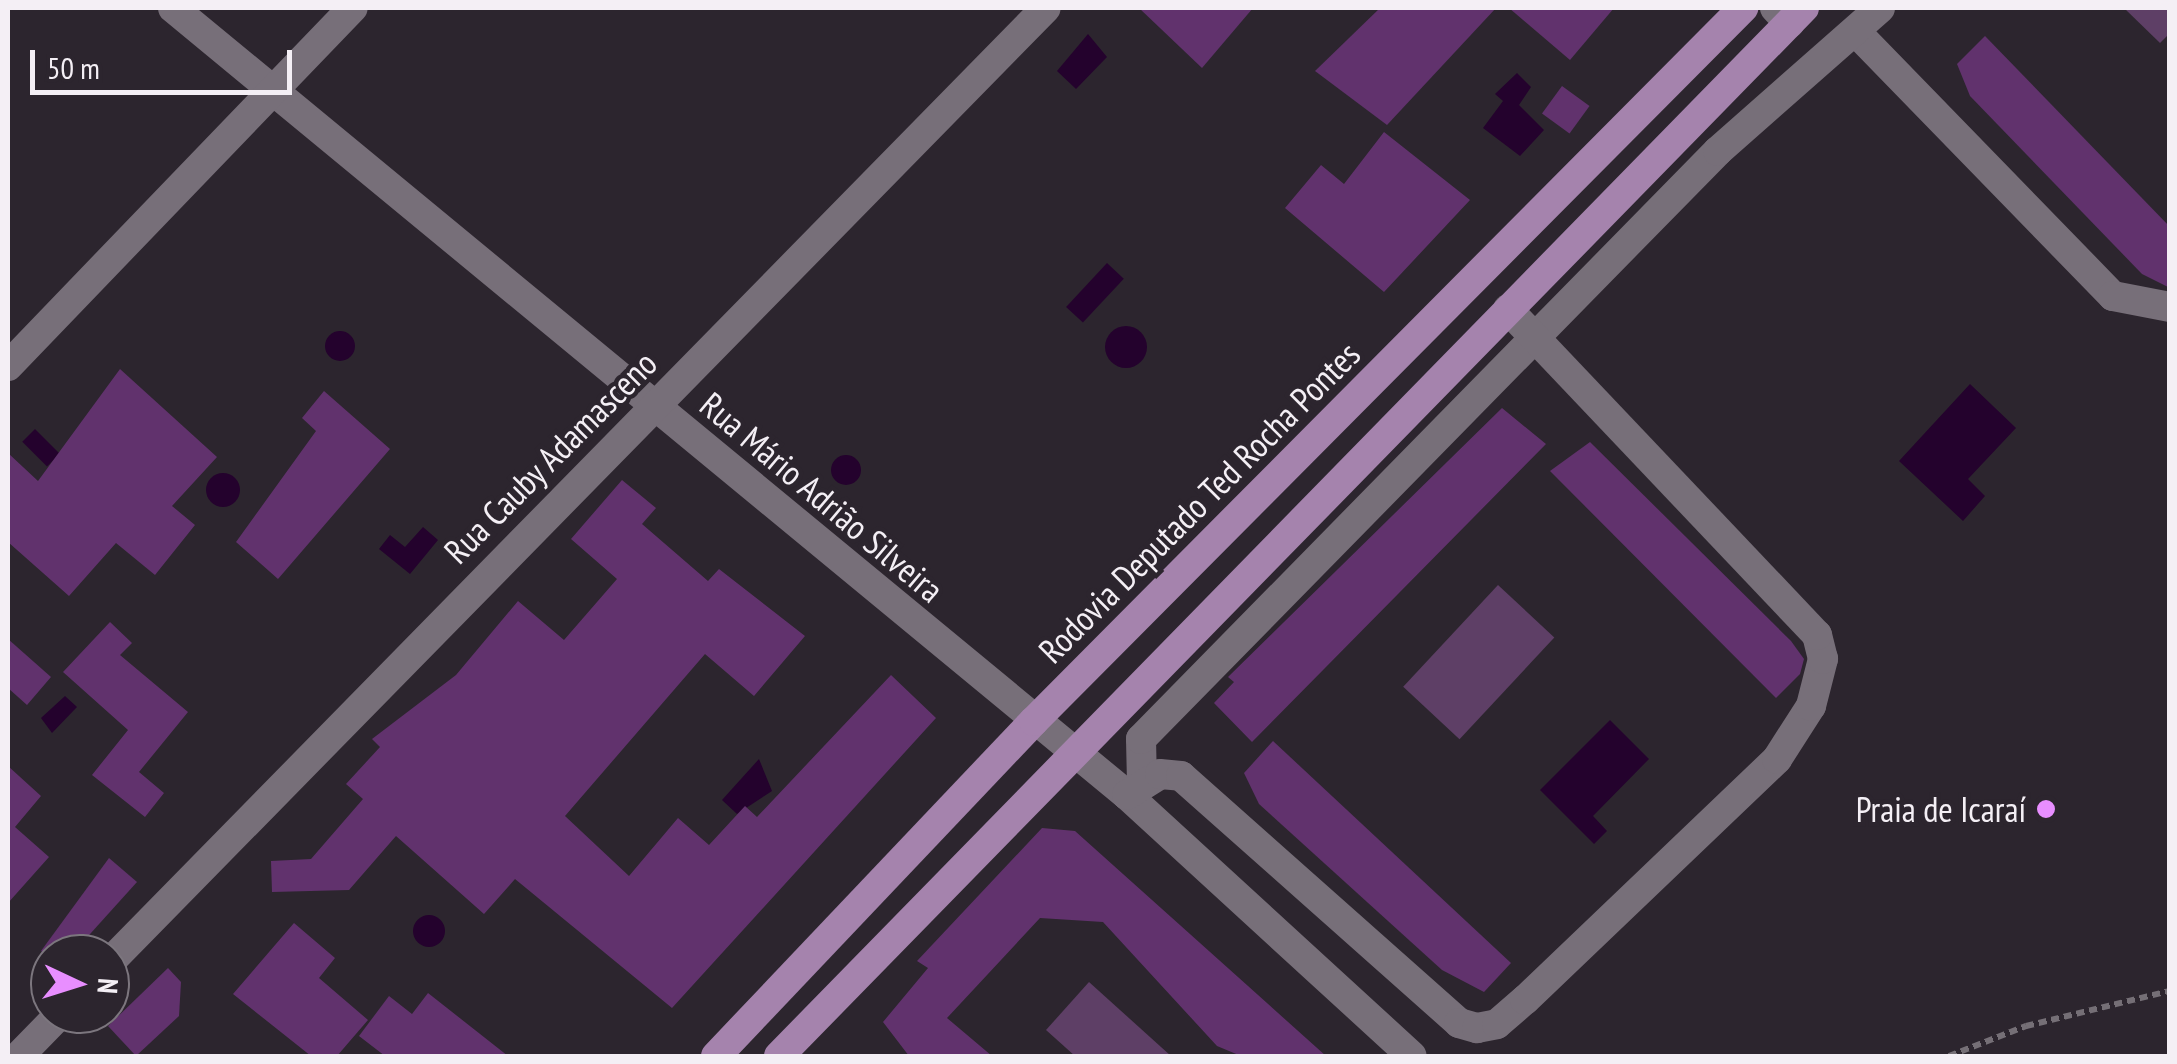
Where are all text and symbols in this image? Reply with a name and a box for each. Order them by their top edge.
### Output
scale bar [35,30,298,92]
text: 50 m [47,48,100,87]
street label: Rodovia Deputado Ted Rocha Pontes [1029,332,1369,672]
street label: Rua Cauby Adamasceno [434,341,666,573]
street label: Rua Mário Adrião Silveira [692,383,952,611]
place label: Praia de Icaraí [1856,788,2026,830]
marker: Praia de Icaraí [2035,798,2057,820]
north arrow [30,934,130,1034]
text: N [89,977,127,995]

